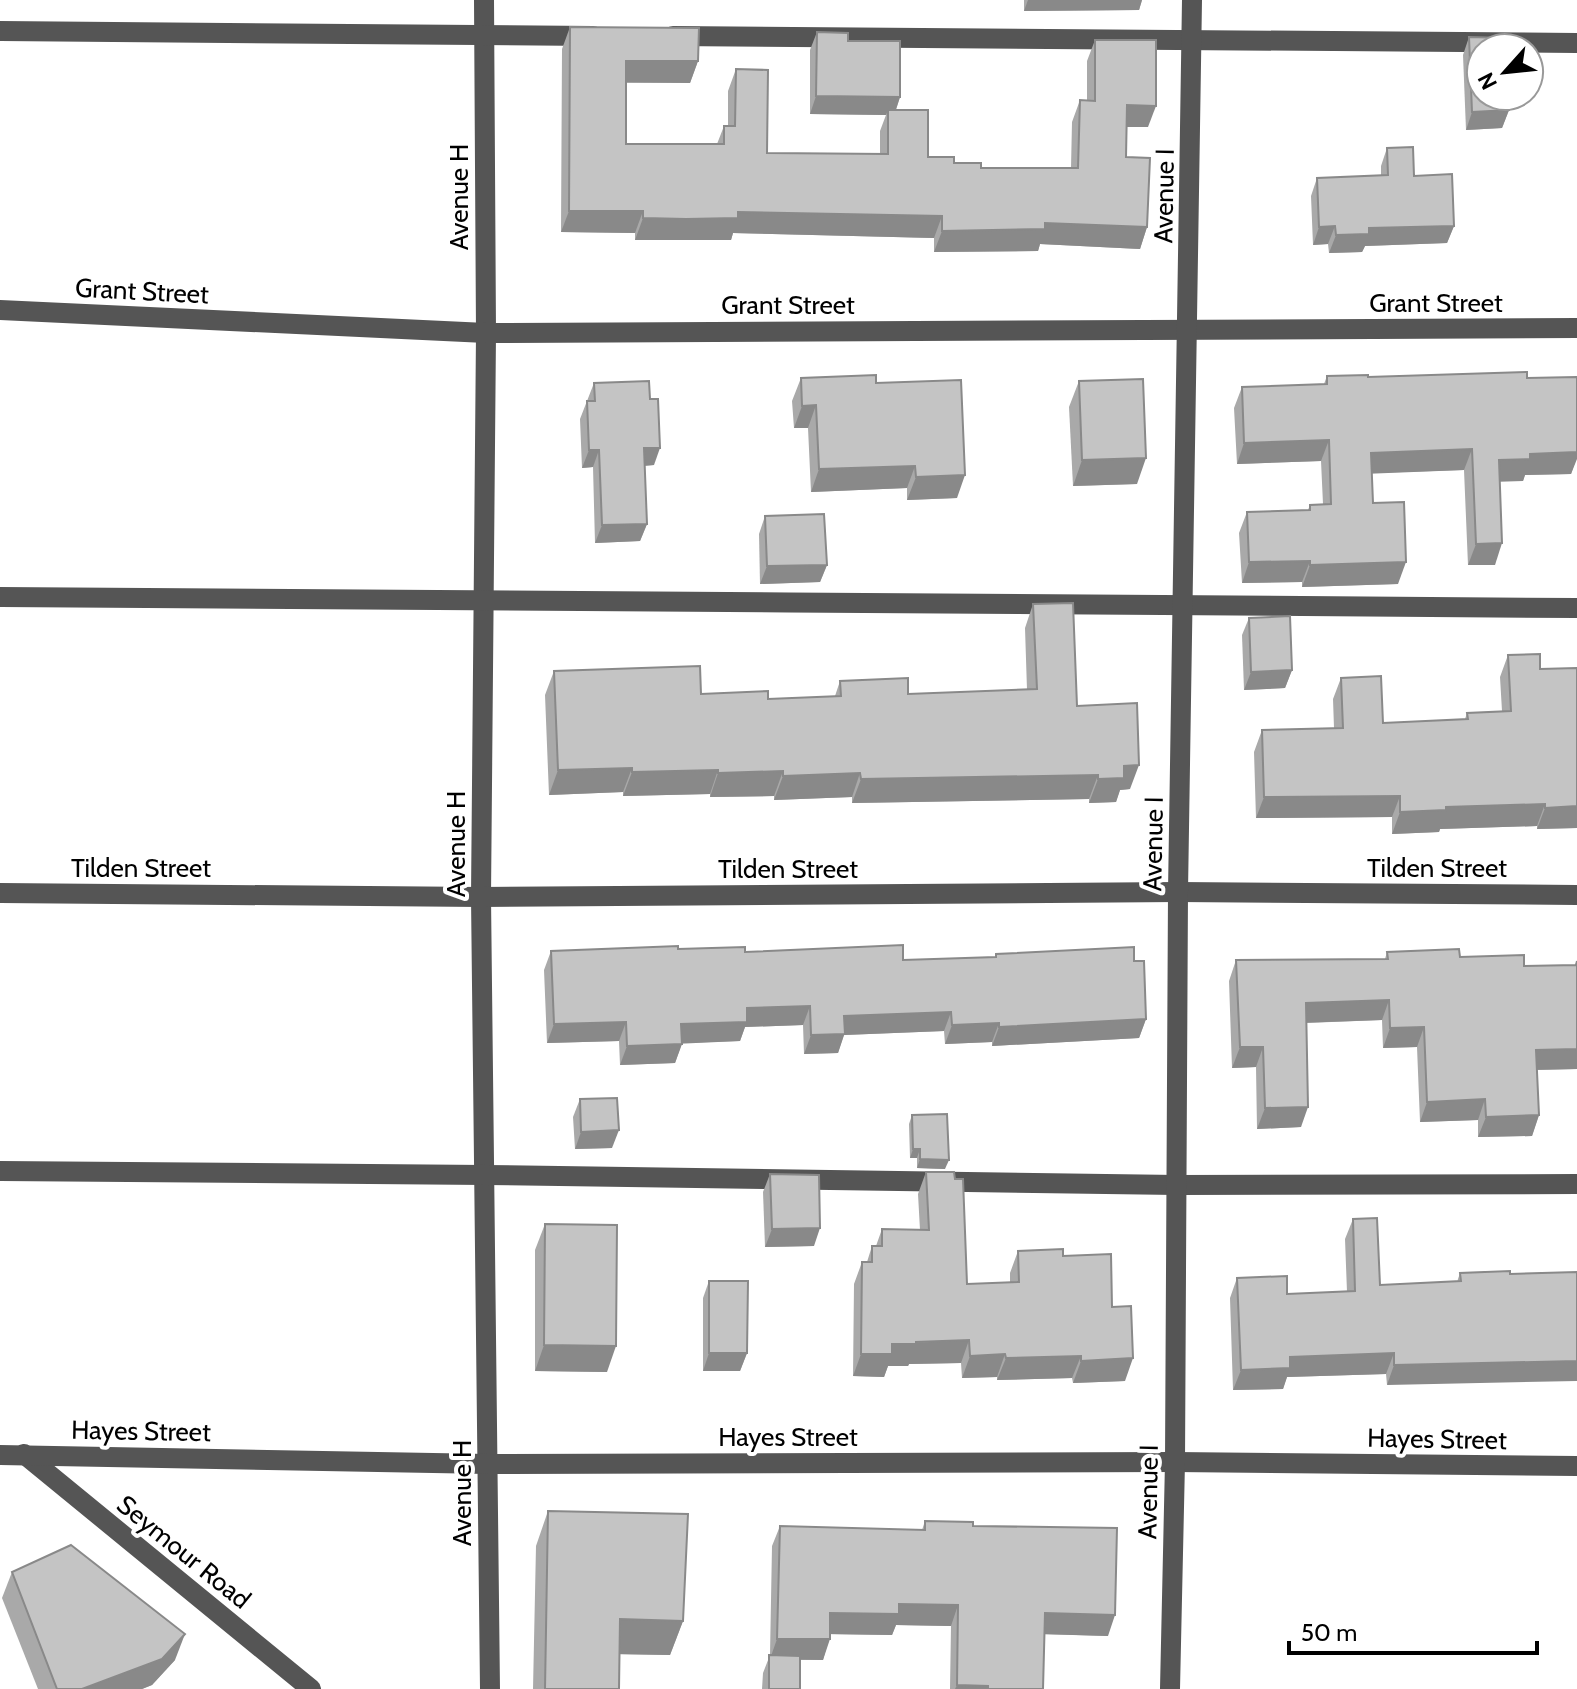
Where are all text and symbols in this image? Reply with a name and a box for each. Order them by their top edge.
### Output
north arrow [1465,32,1545,112]
text: N [1472,68,1503,94]
street label: Avenue H [443,144,475,250]
street label: Avenue I [1147,148,1181,244]
street label: Grant Street [74,272,210,310]
street label: Grant Street [1369,287,1503,319]
street label: Grant Street [721,289,855,321]
street label: Avenue H [440,791,472,897]
street label: Avenue I [1136,796,1170,892]
street label: Tilden Street [71,852,211,884]
street label: Tilden Street [1367,852,1507,884]
street label: Tilden Street [718,853,858,885]
street label: Hayes Street [71,1414,211,1448]
street label: Hayes Street [718,1421,858,1453]
street label: Hayes Street [1367,1422,1507,1456]
street label: Avenue H [446,1440,478,1546]
street label: Avenue I [1131,1444,1165,1540]
street label: Seymour Road [111,1488,257,1616]
scale bar [1289,1605,1537,1655]
text: 50 m [1301,1618,1357,1647]

